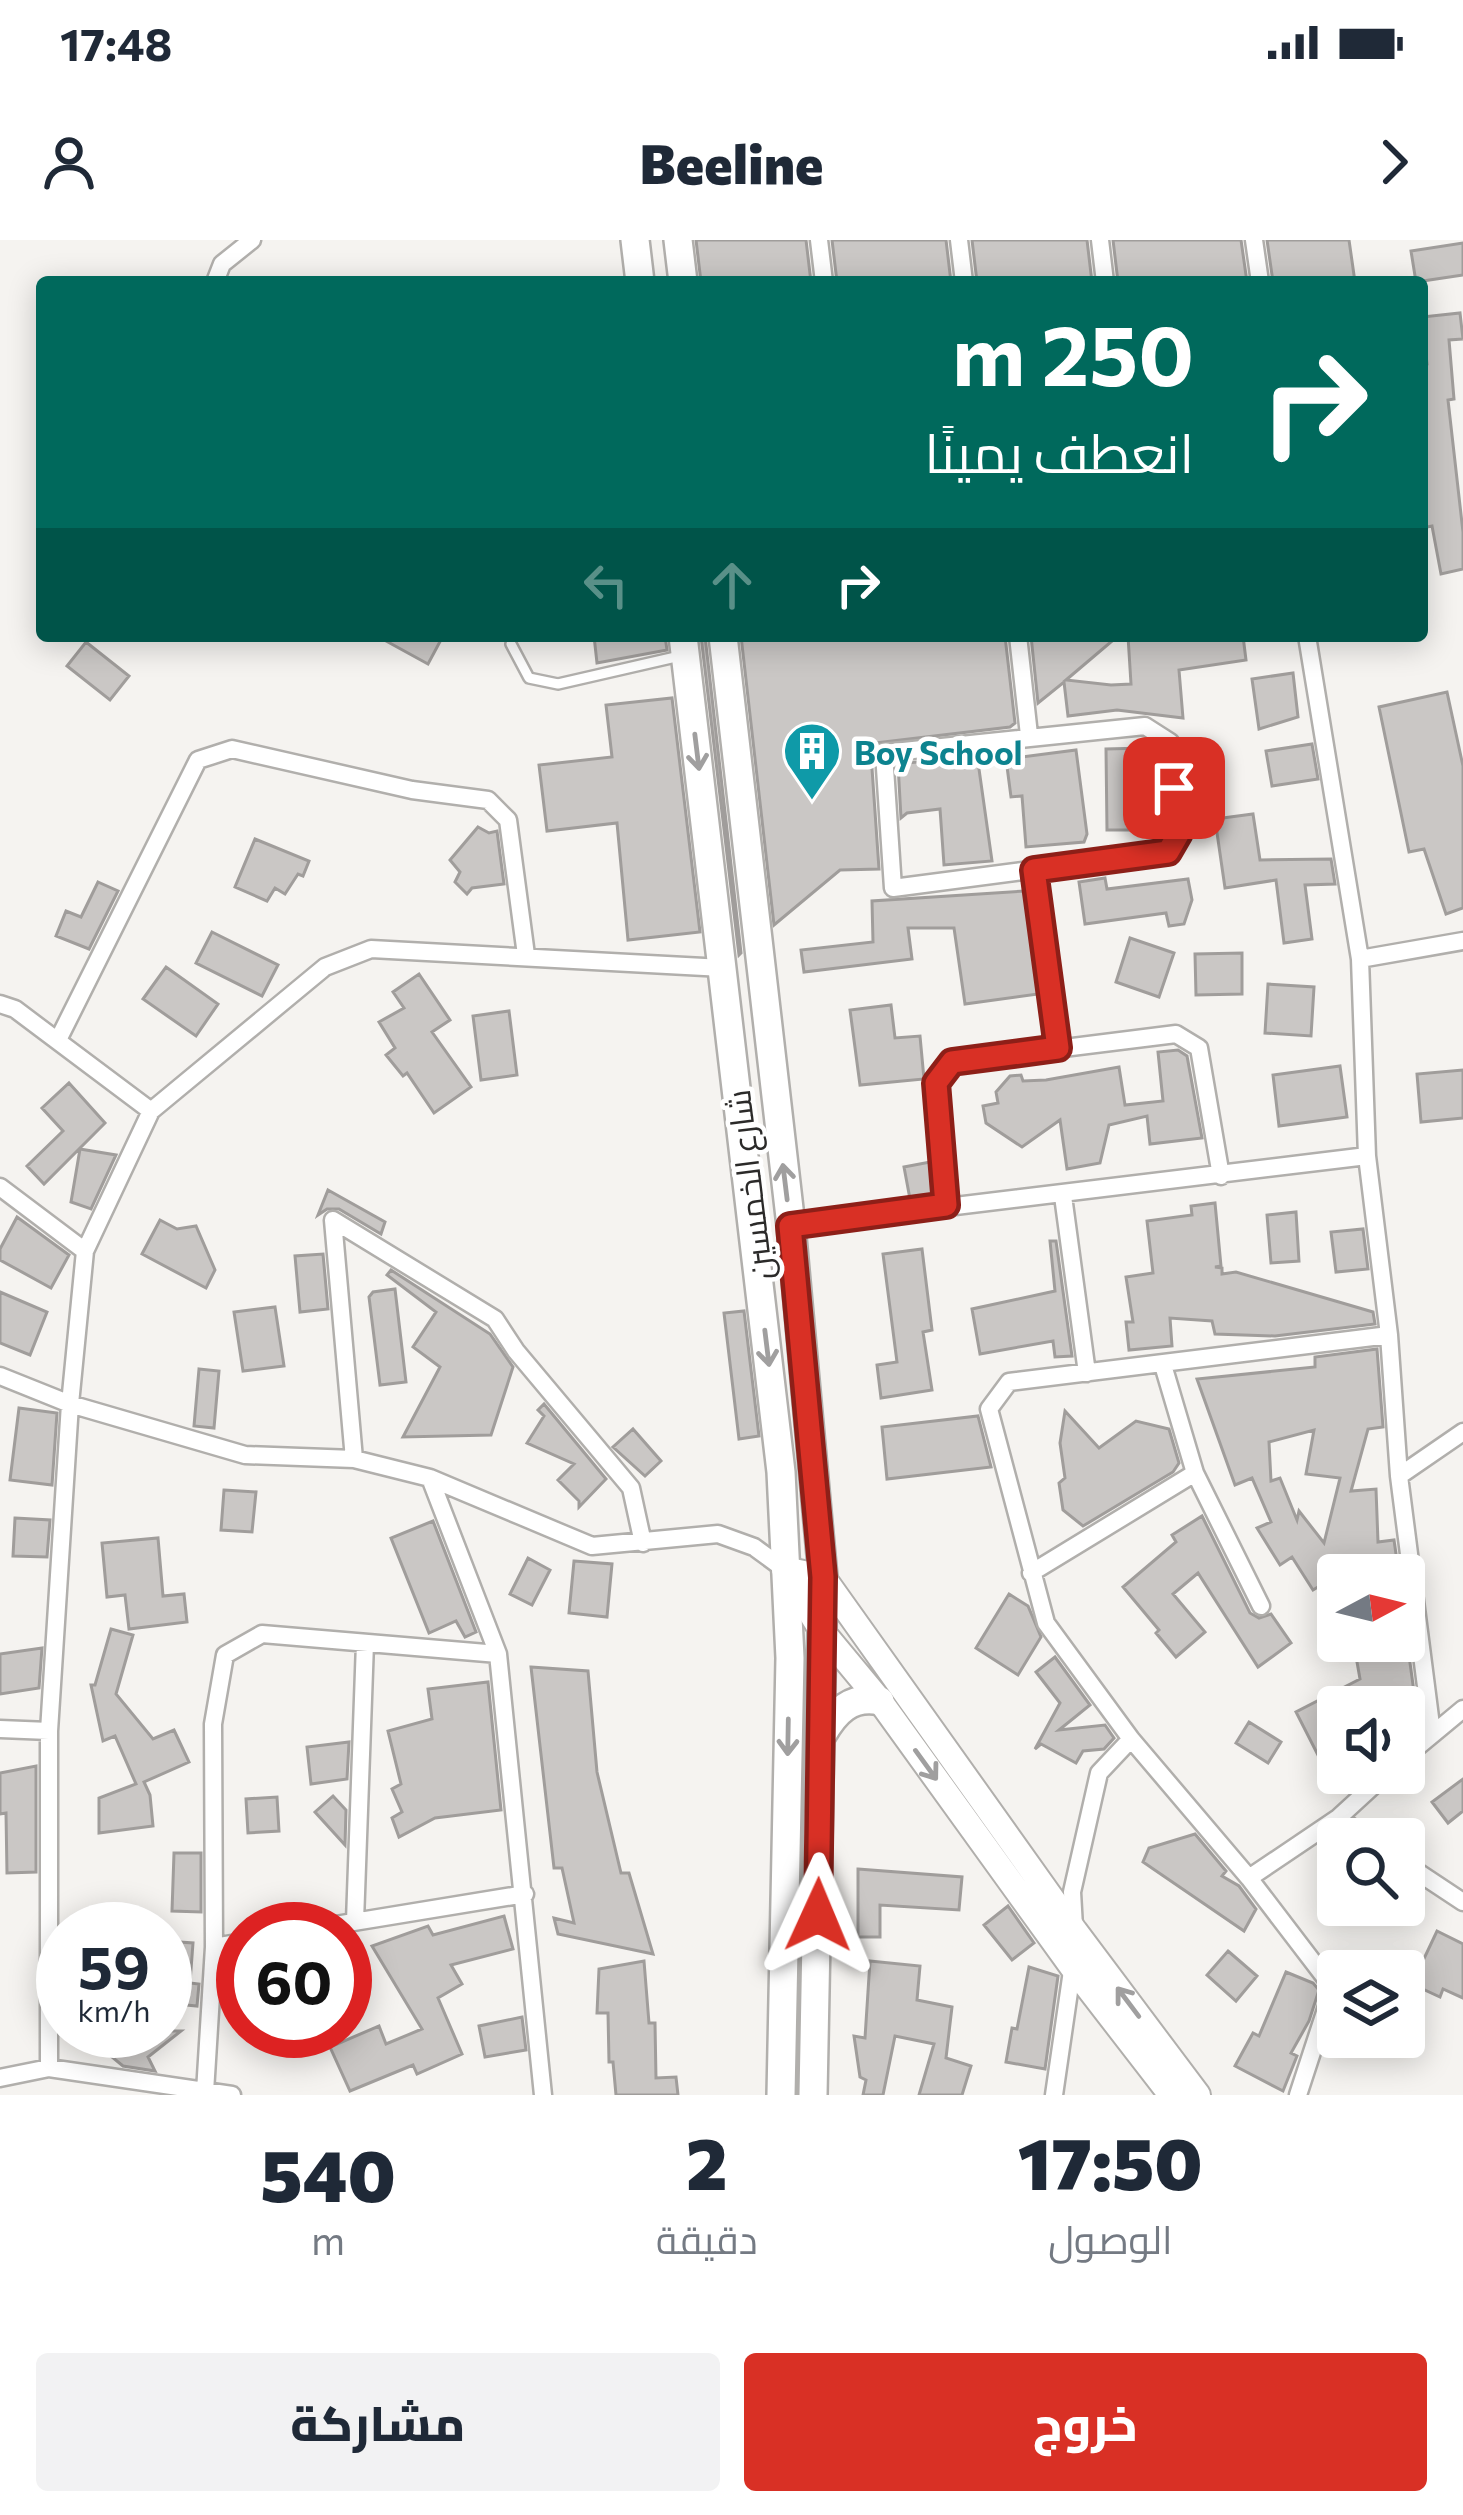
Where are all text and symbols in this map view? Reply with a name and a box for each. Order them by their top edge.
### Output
text: 17:48 [60,15,172,70]
icon: person [36,129,102,195]
text: Beeline [640,129,823,195]
icon: forward [1361,129,1427,195]
text: 250 m [952,301,1194,403]
icon: right [1236,324,1392,480]
text: انعطف يمينًا [924,418,1194,484]
icon: left [573,552,639,618]
icon: ahead [699,552,765,618]
icon: right [825,552,891,618]
building icon: Boy School [781,720,843,802]
place label: Boy School [854,731,1023,772]
one-way arrow [686,732,708,771]
pin [1123,737,1225,839]
icon: arrive [1141,755,1207,821]
street label: شارع الخمسين [716,1087,784,1283]
one-way arrow [774,1163,796,1202]
one-way arrow [756,1328,778,1367]
north arrow [1317,1554,1425,1662]
map controls [1317,1554,1425,2058]
button: sound [1317,1686,1425,1794]
one-way arrow [777,1717,800,1756]
one-way arrow [913,1748,939,1781]
button: search [1317,1818,1425,1926]
position arrow [755,1852,881,1978]
speed limit sign: 60 [216,1902,372,2058]
text: 59 [78,1928,150,2001]
button: layers [1317,1950,1425,2058]
one-way arrow [1115,1986,1141,2018]
text: km/h [78,1991,150,2028]
text: 2 [686,2117,728,2205]
text: 17:50 [1018,2117,1203,2205]
text: 540 [260,2129,396,2217]
text: دقيقة [656,2214,758,2262]
text: الوصول [1048,2214,1172,2262]
text: m [311,2215,345,2263]
button: مشاركة [36,2353,720,2491]
button: خروج [744,2353,1427,2491]

